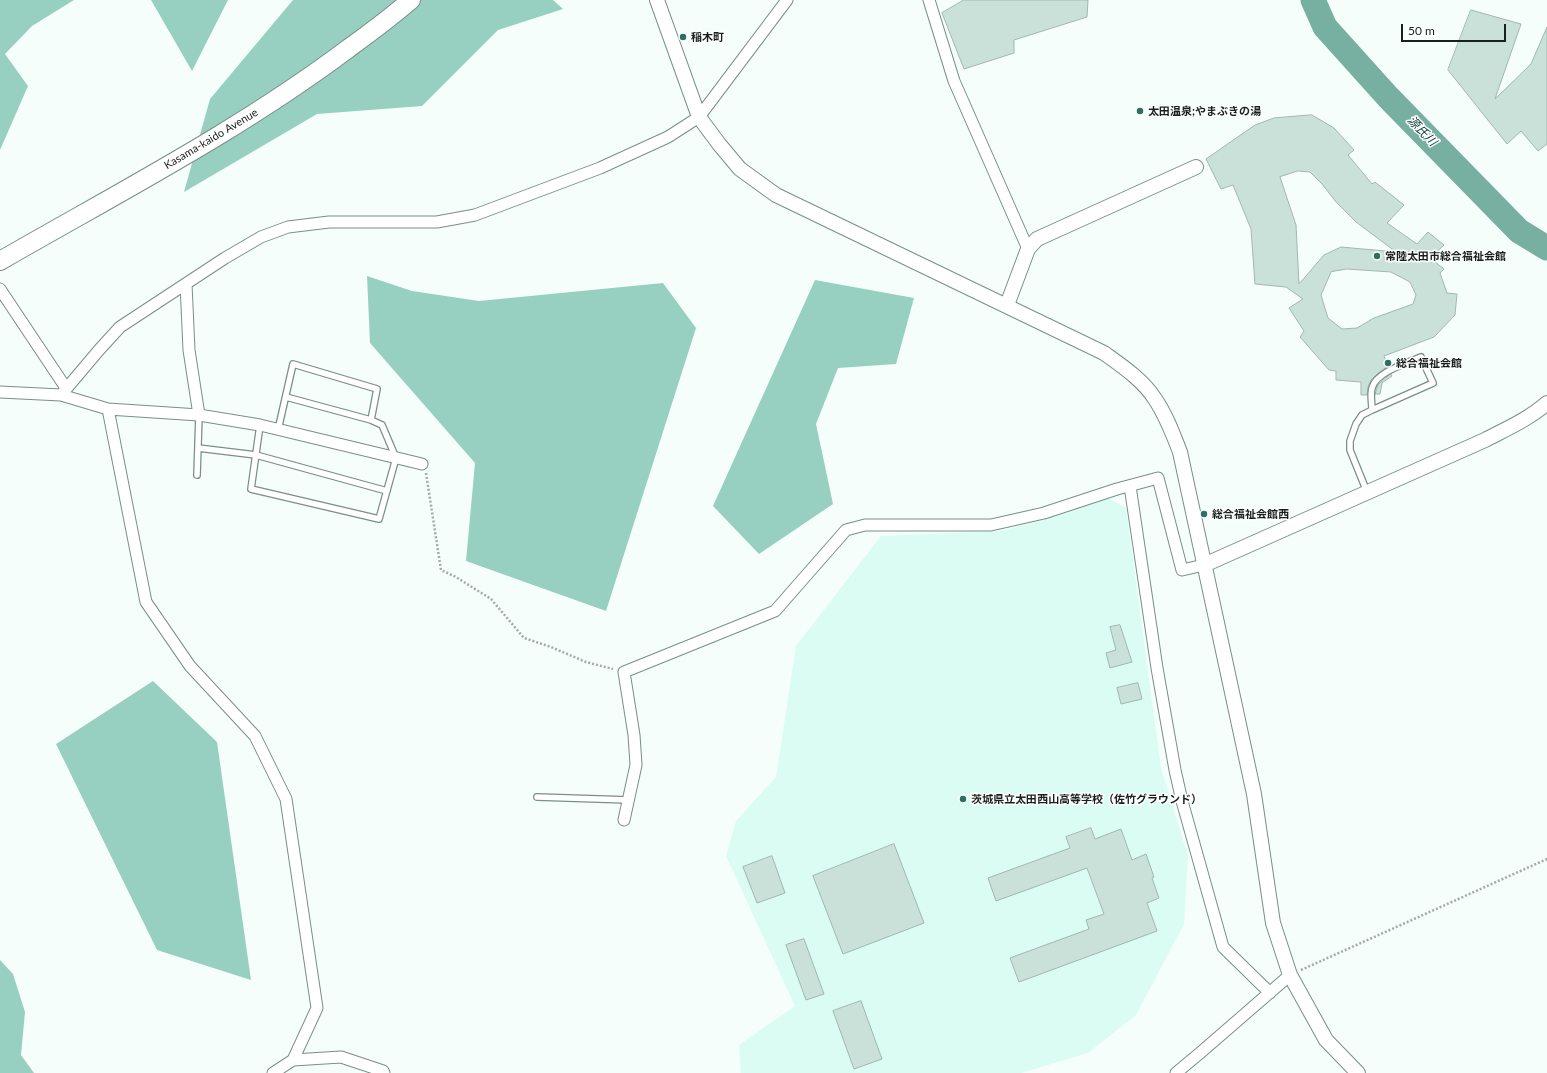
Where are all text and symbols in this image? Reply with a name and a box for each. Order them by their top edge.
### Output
scale bar [1403,16,1508,42]
text: 50 m [1408,23,1435,38]
place label: 稲木町 [691,30,724,44]
marker: 稲木町 [678,32,688,42]
place label: 太田温泉;やまぶきの湯 [1148,104,1261,118]
street label: Kasama-kaido Avenue [162,106,260,172]
marker: 太田温泉;やまぶきの湯 [1135,106,1145,116]
water label: 源氏川 [1404,113,1440,149]
place label: 常陸太田市総合福祉会館 [1385,249,1506,263]
marker: 常陸太田市総合福祉会館 [1372,251,1382,261]
place label: 総合福祉会館 [1396,356,1462,370]
marker: 総合福祉会館 [1383,358,1393,368]
place label: 総合福祉会館西 [1212,507,1289,521]
marker: 総合福祉会館西 [1199,509,1209,519]
place label: 茨城県立太田西山高等学校（佐竹グラウンド） [971,792,1202,806]
marker: 茨城県立太田西山高等学校（佐竹グラウンド） [958,794,968,804]

